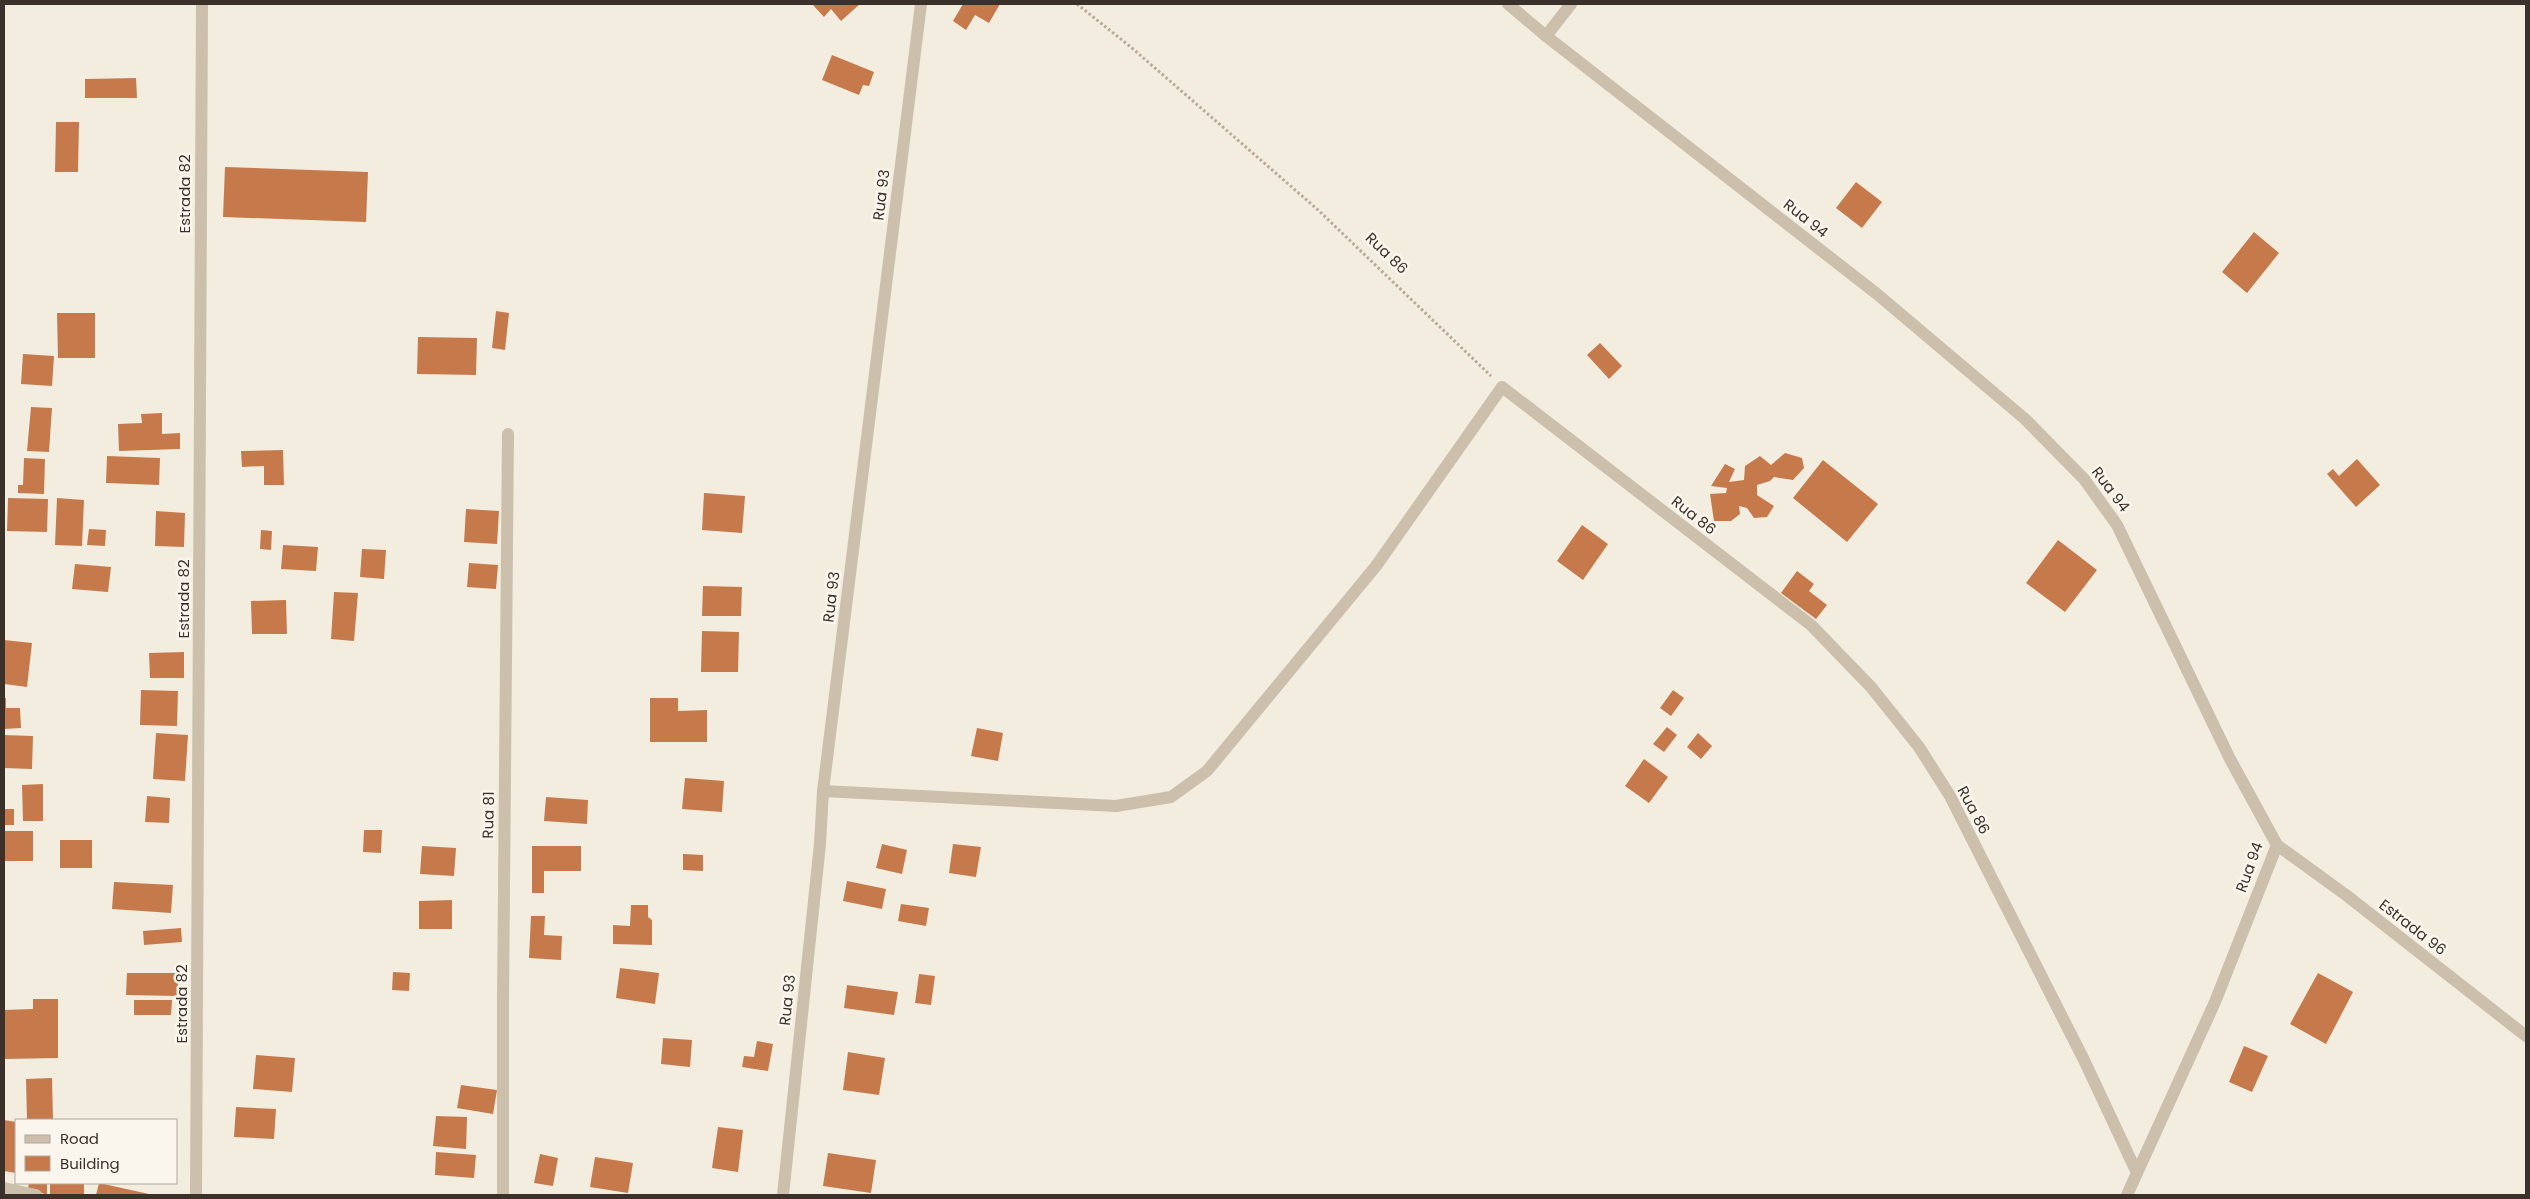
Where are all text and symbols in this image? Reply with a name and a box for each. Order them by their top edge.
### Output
street label: Estrada 82 [174,154,195,234]
street label: Rua 93 [867,168,895,222]
street label: Rua 94 [1779,194,1833,242]
street label: Rua 86 [1361,227,1413,279]
street label: Rua 94 [2087,462,2135,516]
street label: Rua 86 [1667,491,1721,539]
street label: Estrada 82 [173,559,194,639]
street label: Rua 93 [817,570,845,624]
street label: Rua 86 [1953,782,1995,838]
street label: Rua 81 [477,791,499,839]
street label: Rua 94 [2230,839,2268,895]
street label: Estrada 96 [2375,894,2451,960]
street label: Estrada 82 [171,964,192,1044]
street label: Rua 93 [774,973,800,1027]
legend [15,1119,178,1184]
text: Road [60,1128,99,1149]
text: Building [60,1153,120,1174]

